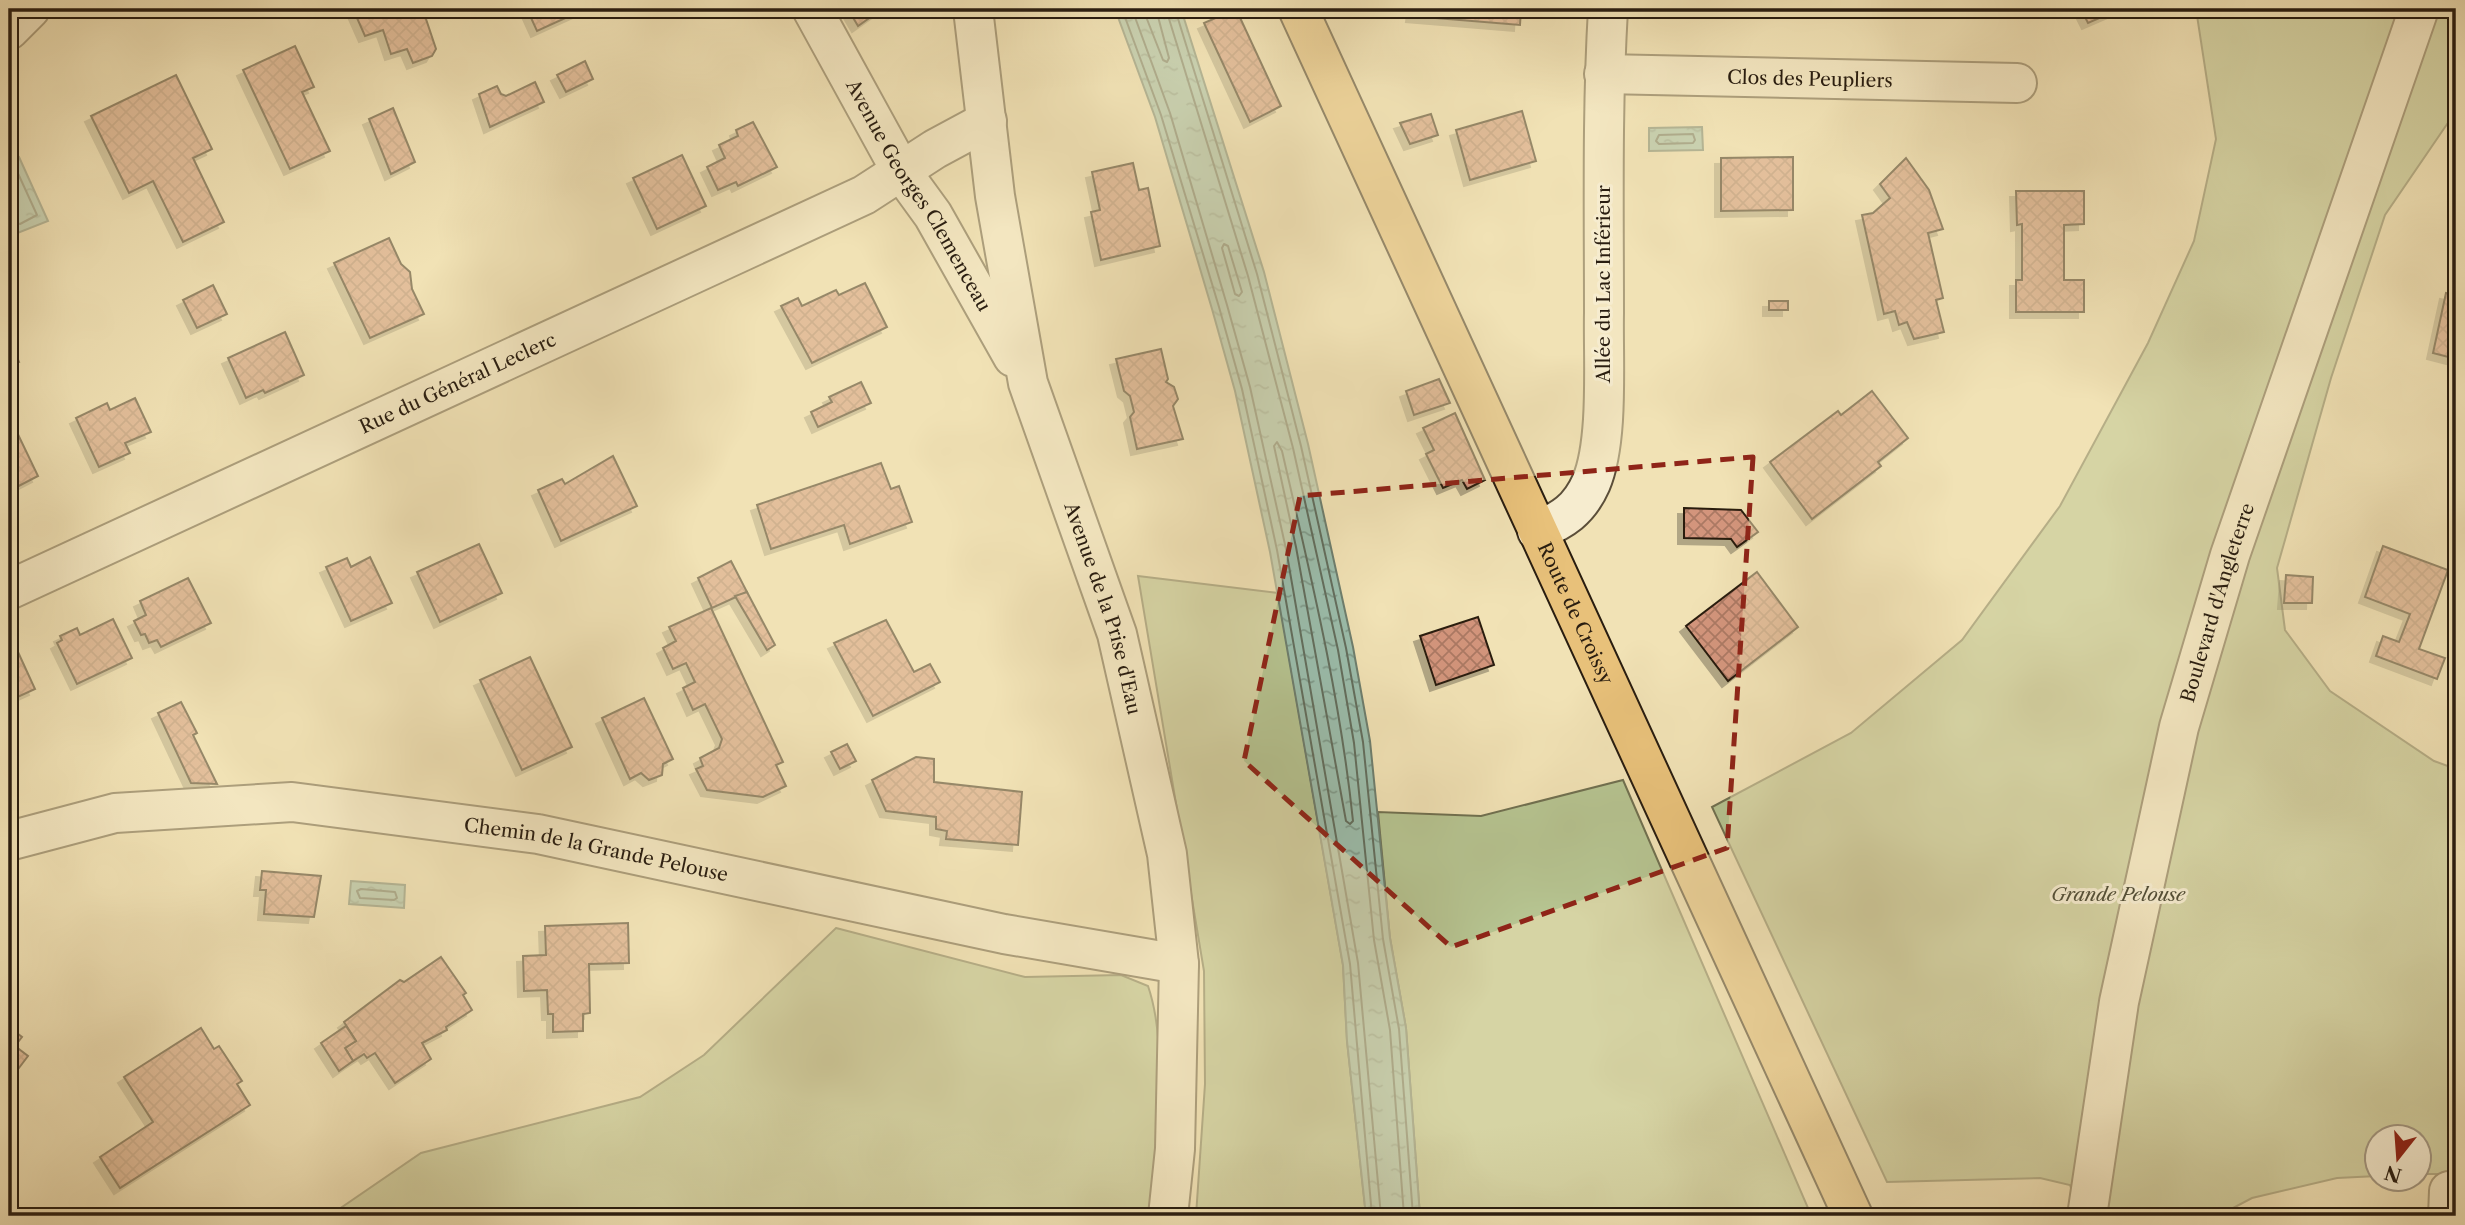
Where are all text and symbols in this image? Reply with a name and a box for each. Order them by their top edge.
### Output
street label: Clos des Peupliers [1727,65,1893,92]
street label: Avenue Georges Clemenceau [841,75,996,316]
street label: Allée du Lac Inférieur [1592,185,1615,384]
street label: Rue du Général Leclerc [355,327,559,438]
street label: Avenue de la Prise d'Eau [1059,498,1146,717]
street label: Boulevard d'Angleterre [2175,500,2259,705]
street label: Route de Croissy [1533,539,1619,688]
street label: Chemin de la Grande Pelouse [463,813,730,886]
park label: Grande Pelouse [2051,883,2186,906]
north arrow [2364,1124,2434,1194]
text: N [2382,1160,2404,1187]

